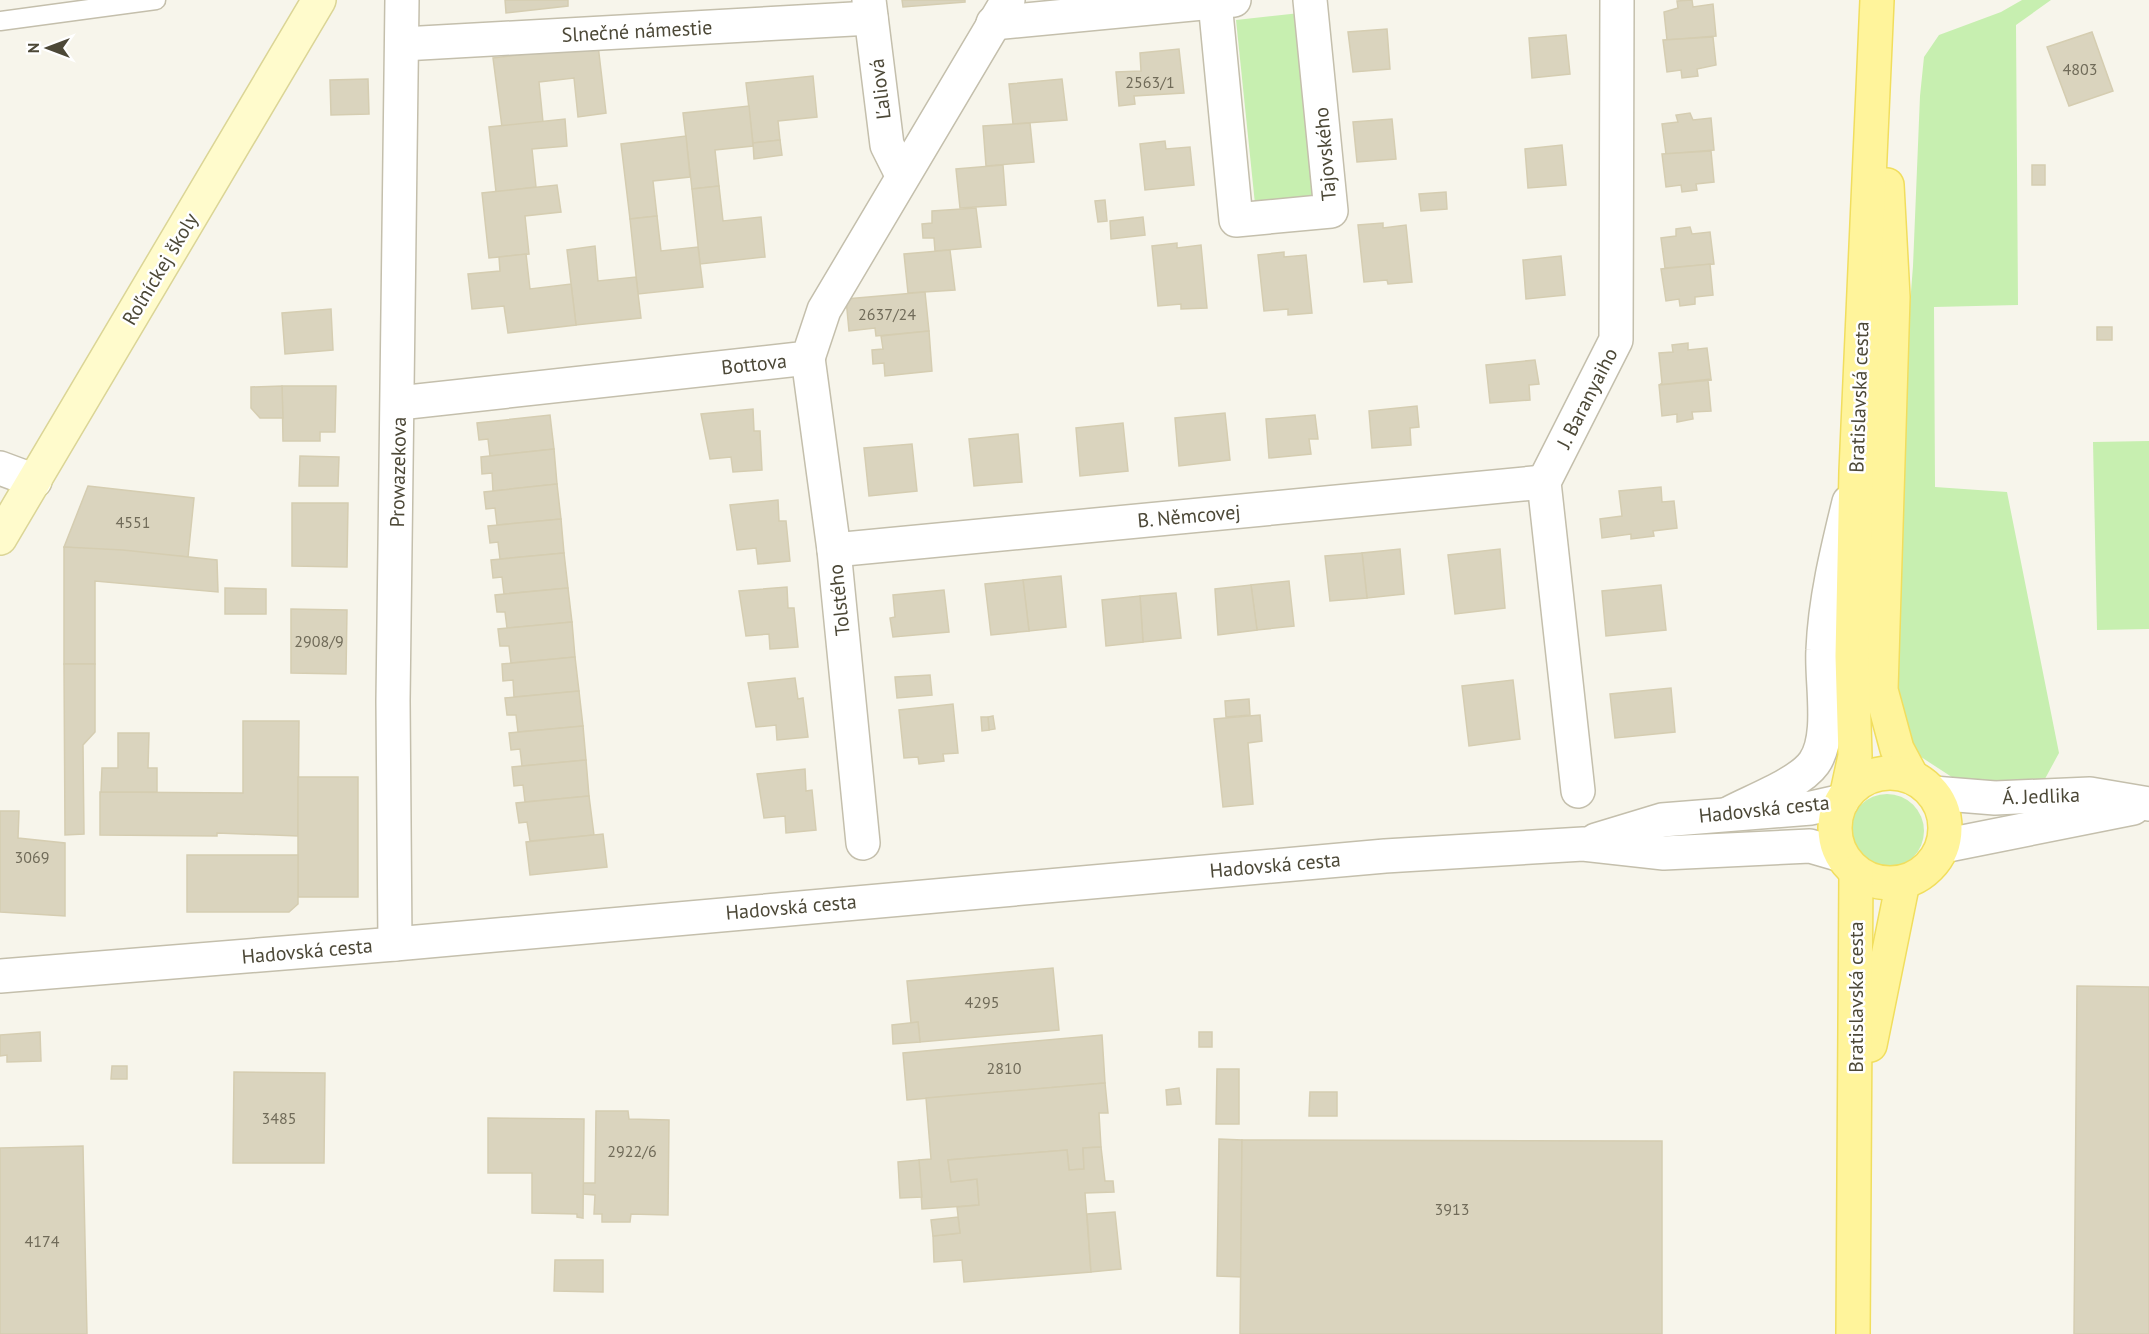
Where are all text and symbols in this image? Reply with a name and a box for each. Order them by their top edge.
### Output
street label: Slnečné námestie [561,14,713,48]
north arrow [18,18,78,78]
text: N [23,43,43,53]
street label: Ľaliová [863,57,897,121]
house number: 4803 [2063,59,2097,79]
house number: 2563/1 [1125,72,1175,92]
street label: Tajovského [1308,106,1342,202]
street label: Roľníckej školy [116,207,204,330]
house number: 2637/24 [858,304,916,324]
street label: Bratislavská cesta [1843,321,1875,473]
street label: J. Baranyaiho [1550,343,1623,454]
street label: Bottova [720,348,788,380]
street label: Prowazekova [384,417,412,527]
street label: B. Němcovej [1136,499,1242,533]
house number: 4551 [116,512,150,532]
street label: Tolstého [822,563,856,637]
house number: 2908/9 [294,631,344,651]
street label: Á. Jedlika [2002,782,2080,810]
street label: Hadovská cesta [1697,789,1831,829]
street label: Hadovská cesta [1208,846,1342,884]
house number: 3069 [15,847,49,867]
street label: Hadovská cesta [724,888,858,926]
street label: Bratislavská cesta [1843,921,1869,1073]
street label: Hadovská cesta [240,932,374,970]
house number: 4295 [965,992,999,1012]
house number: 2810 [987,1058,1022,1078]
house number: 3485 [262,1108,296,1128]
house number: 2922/6 [607,1141,657,1161]
house number: 3913 [1435,1199,1469,1219]
house number: 4174 [25,1231,60,1251]

